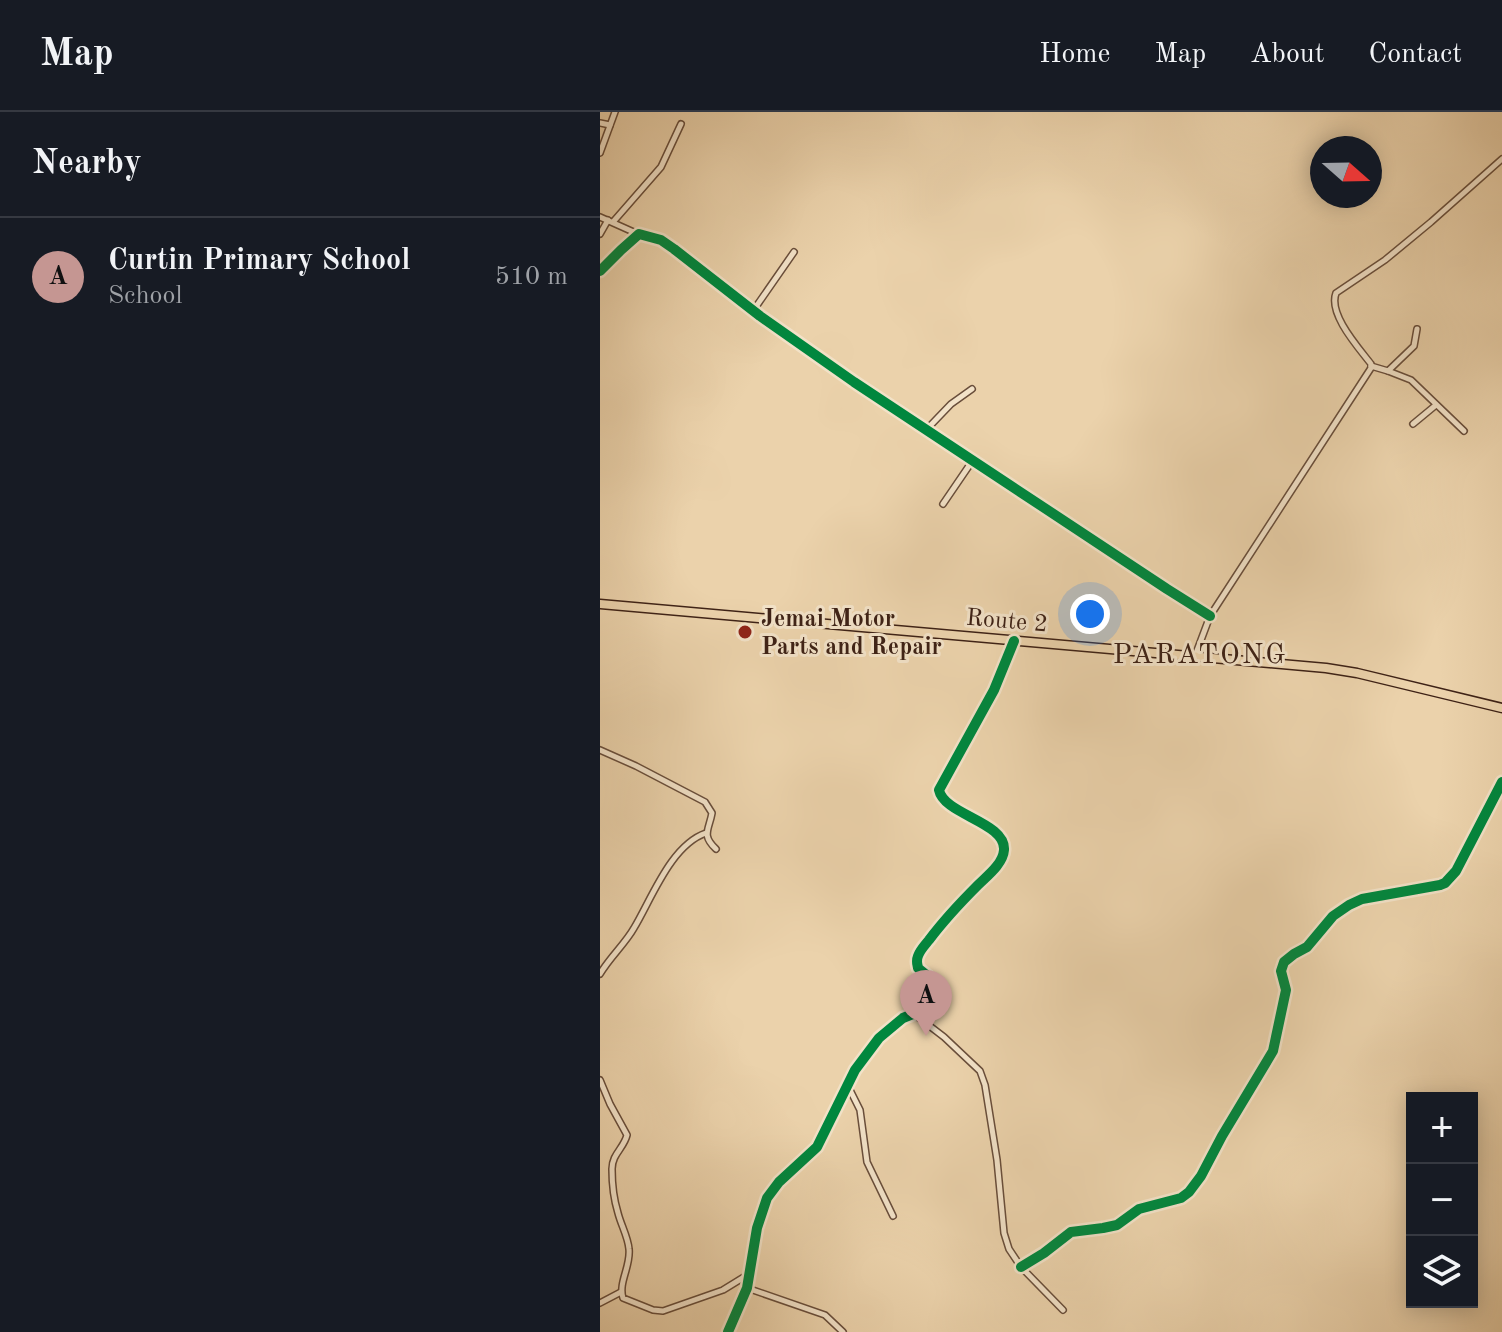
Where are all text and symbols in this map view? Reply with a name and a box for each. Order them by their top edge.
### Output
text: Map [40,36,114,74]
text: Home [1039,41,1110,69]
text: Map [1154,41,1206,69]
text: About [1250,41,1325,69]
text: Contact [1369,41,1462,69]
north arrow [1310,136,1382,208]
text: Nearby [32,147,142,181]
text: Curtin Primary School [108,246,410,276]
text: A [48,264,68,290]
text: 510 m [495,264,568,290]
text: School [108,283,182,309]
your location [1070,594,1110,634]
street label: Route 2 [965,606,1049,638]
place label: Jemai Motor Parts and Repair [761,608,942,660]
marker: Jemai Motor Parts and Repair [736,623,754,641]
district label: PARATONG [1113,642,1287,670]
pin: A [900,970,952,1036]
map controls [1406,1092,1478,1308]
button: + [1406,1092,1478,1164]
button: − [1406,1164,1478,1236]
button: layers [1406,1236,1478,1308]

